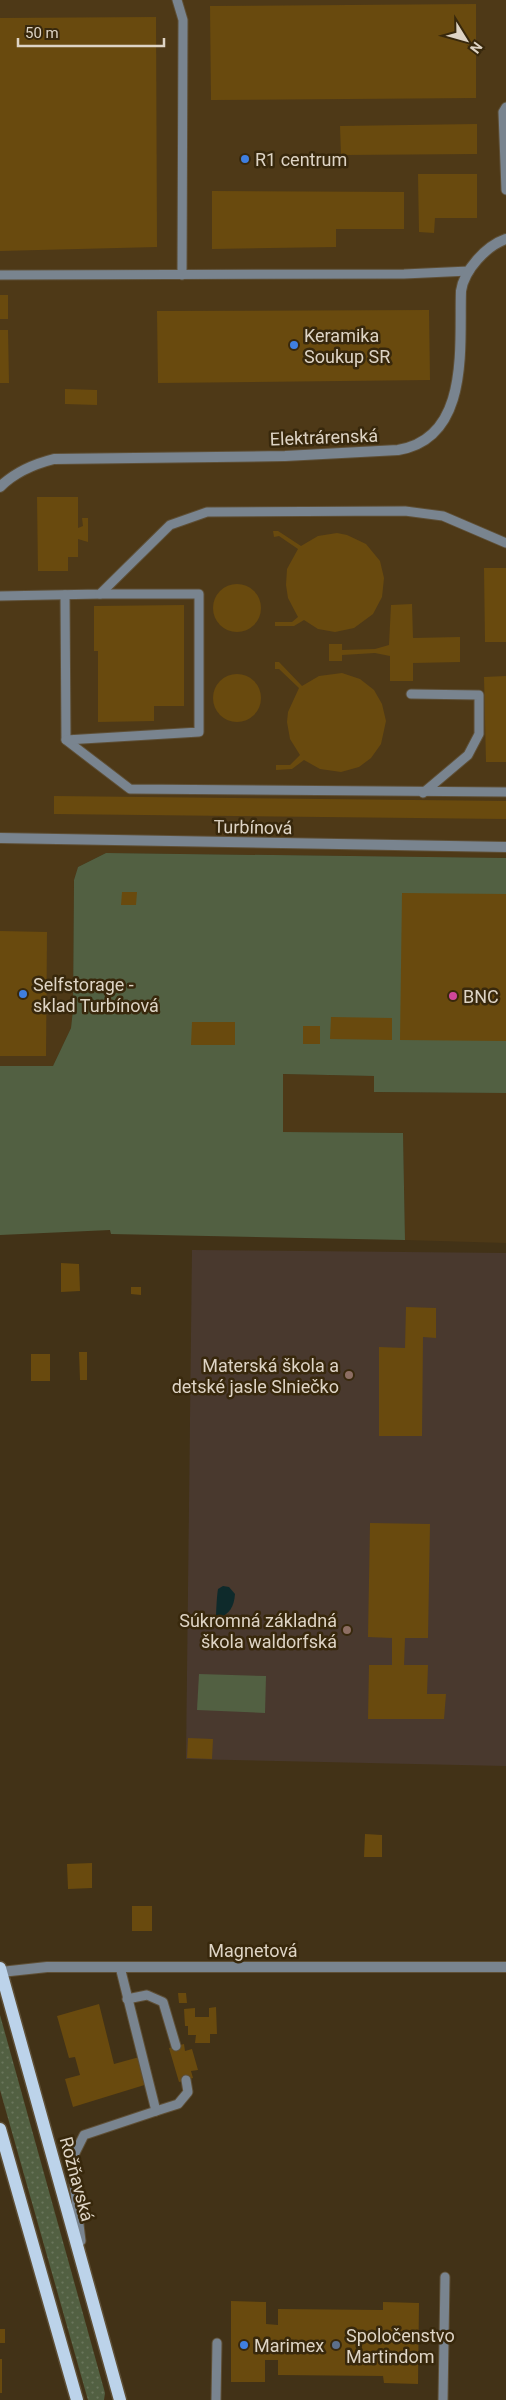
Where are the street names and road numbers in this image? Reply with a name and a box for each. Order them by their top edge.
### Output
street label: Elektrárenská [270,425,378,449]
street label: Turbínová [213,816,293,838]
street label: Magnetová [208,1940,298,1961]
street label: Rožňavská [56,2134,98,2224]

